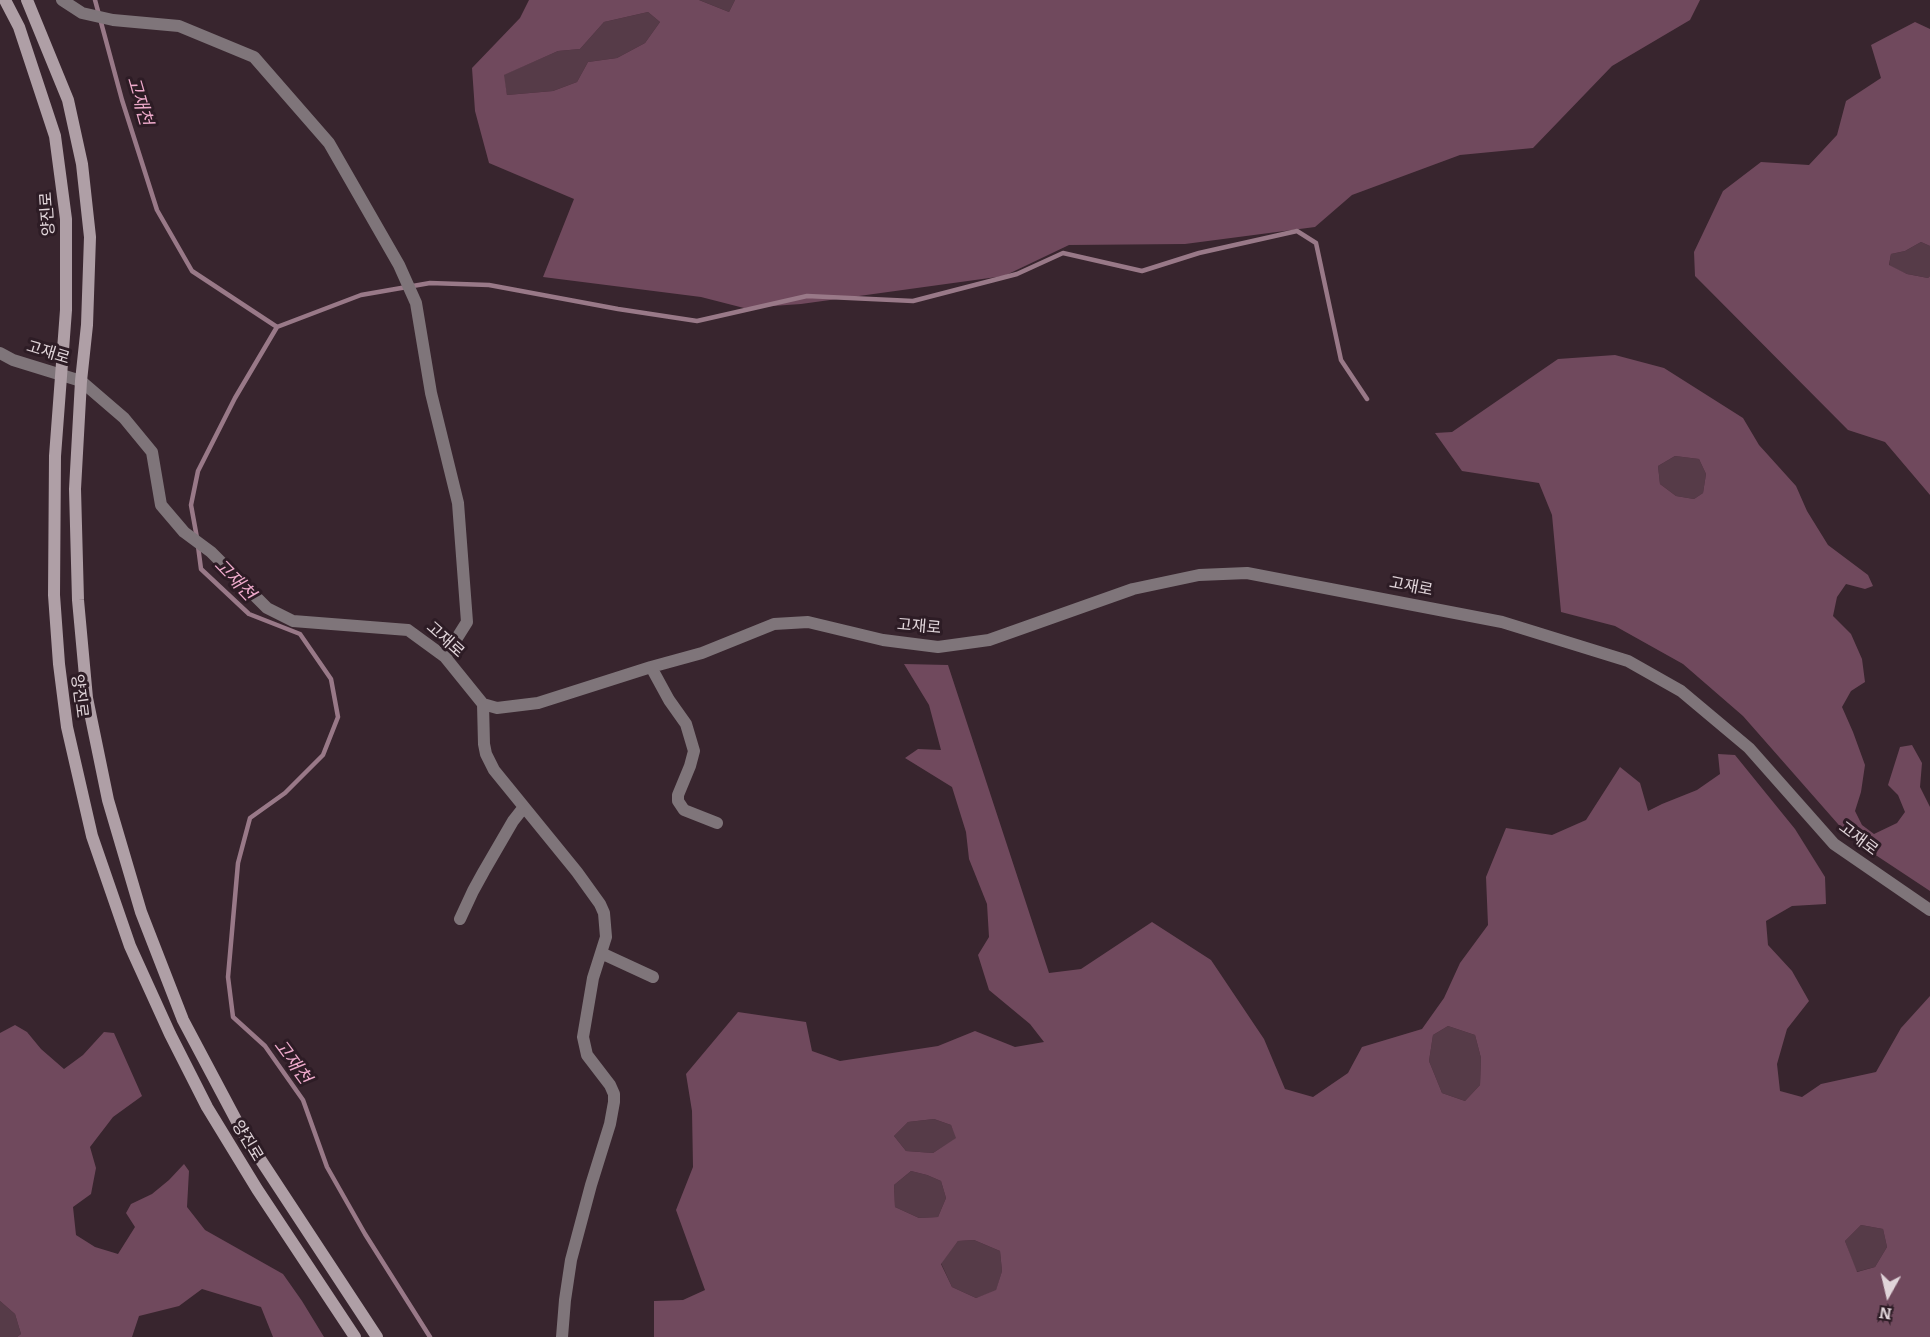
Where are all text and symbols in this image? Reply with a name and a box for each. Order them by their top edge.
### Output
water label: 고재천 [122,74,156,128]
street label: 양진로 [37,191,59,237]
street label: 고재로 [24,337,72,369]
water label: 고재천 [209,555,259,605]
street label: 고재로 [1387,573,1435,601]
street label: 고재로 [896,616,942,638]
street label: 고재로 [422,618,468,662]
street label: 양진로 [67,673,91,719]
street label: 고재로 [1835,818,1881,860]
water label: 고재천 [269,1036,315,1088]
street label: 양진로 [227,1117,267,1165]
north arrow [1858,1265,1918,1325]
text: N [1878,1303,1893,1324]

